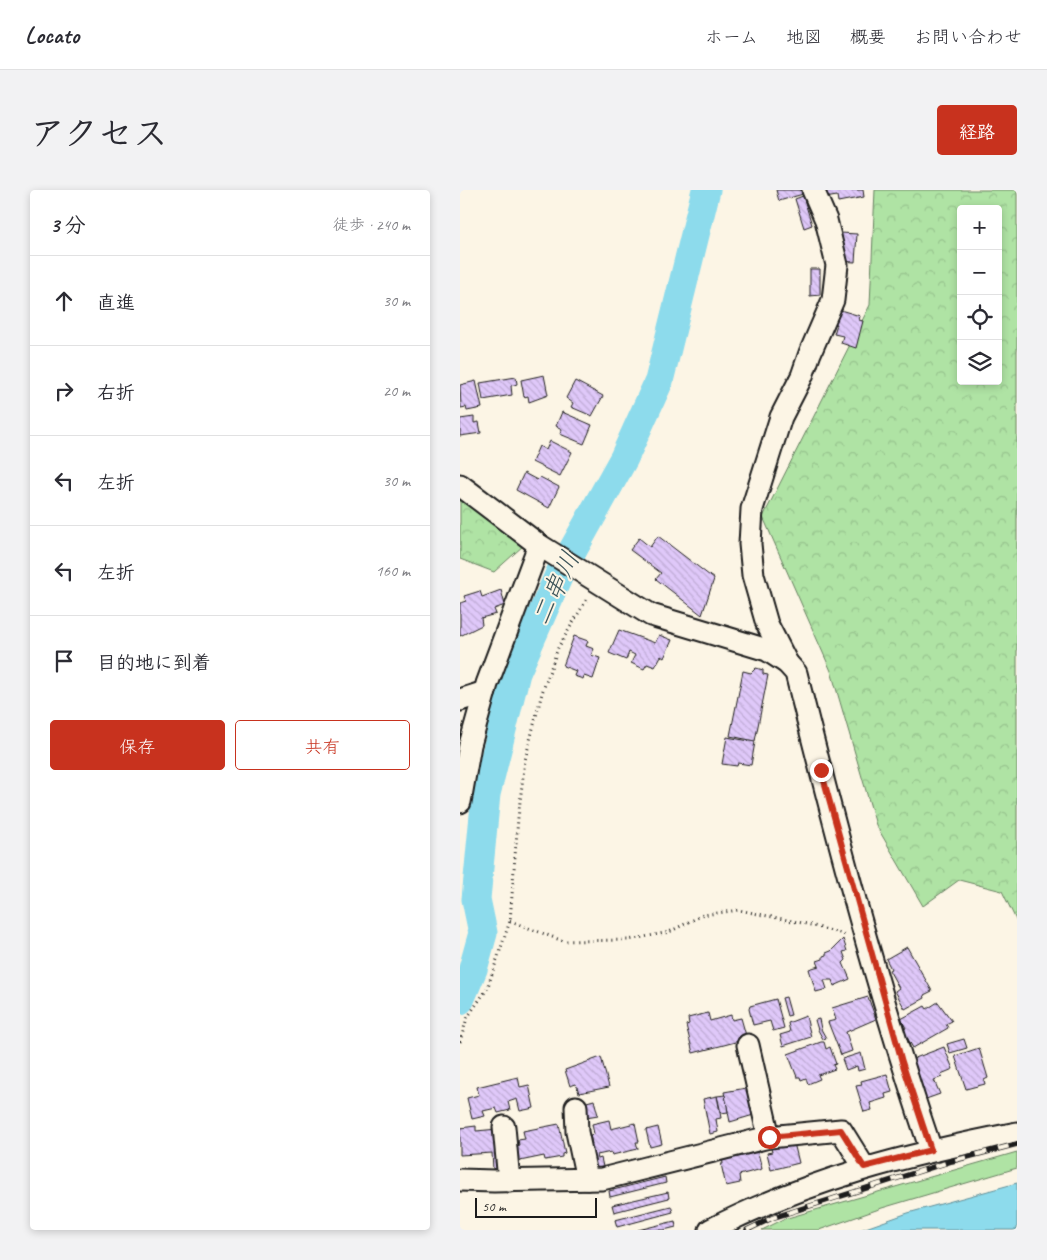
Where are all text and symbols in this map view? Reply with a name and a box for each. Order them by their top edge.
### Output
text: Locato [25,20,79,50]
text: ホーム [705,26,758,48]
text: 地図 [786,26,822,48]
text: 概要 [850,26,886,48]
text: お問い合わせ [914,26,1022,48]
button: 経路 [937,105,1017,155]
text: アクセス [30,111,168,156]
map controls [957,205,1002,385]
button: + [957,205,1002,250]
text: 3 分 [50,212,86,238]
text: 徒歩 · 240 m [333,215,410,235]
button: − [957,250,1002,295]
icon: ahead [50,287,78,315]
text: 直進 [97,291,135,315]
text: 30 m [383,291,410,311]
button: locate [957,295,1002,340]
button: layers [957,340,1002,385]
icon: right [50,377,78,405]
text: 右折 [97,381,135,405]
text: 20 m [383,381,410,401]
icon: left [50,467,78,495]
text: 左折 [97,471,135,495]
text: 30 m [383,471,410,491]
water label: 二串川 [524,546,587,631]
icon: left [50,557,78,585]
text: 左折 [97,561,135,585]
text: 160 m [376,561,410,581]
icon: arrive [50,647,78,675]
text: 目的地に到着 [97,651,211,675]
button: 保存 [50,720,225,770]
button: 共有 [235,720,410,770]
route end [810,759,833,782]
route start [758,1126,781,1149]
scale bar [475,1195,598,1218]
text: 50 m [482,1198,506,1215]

